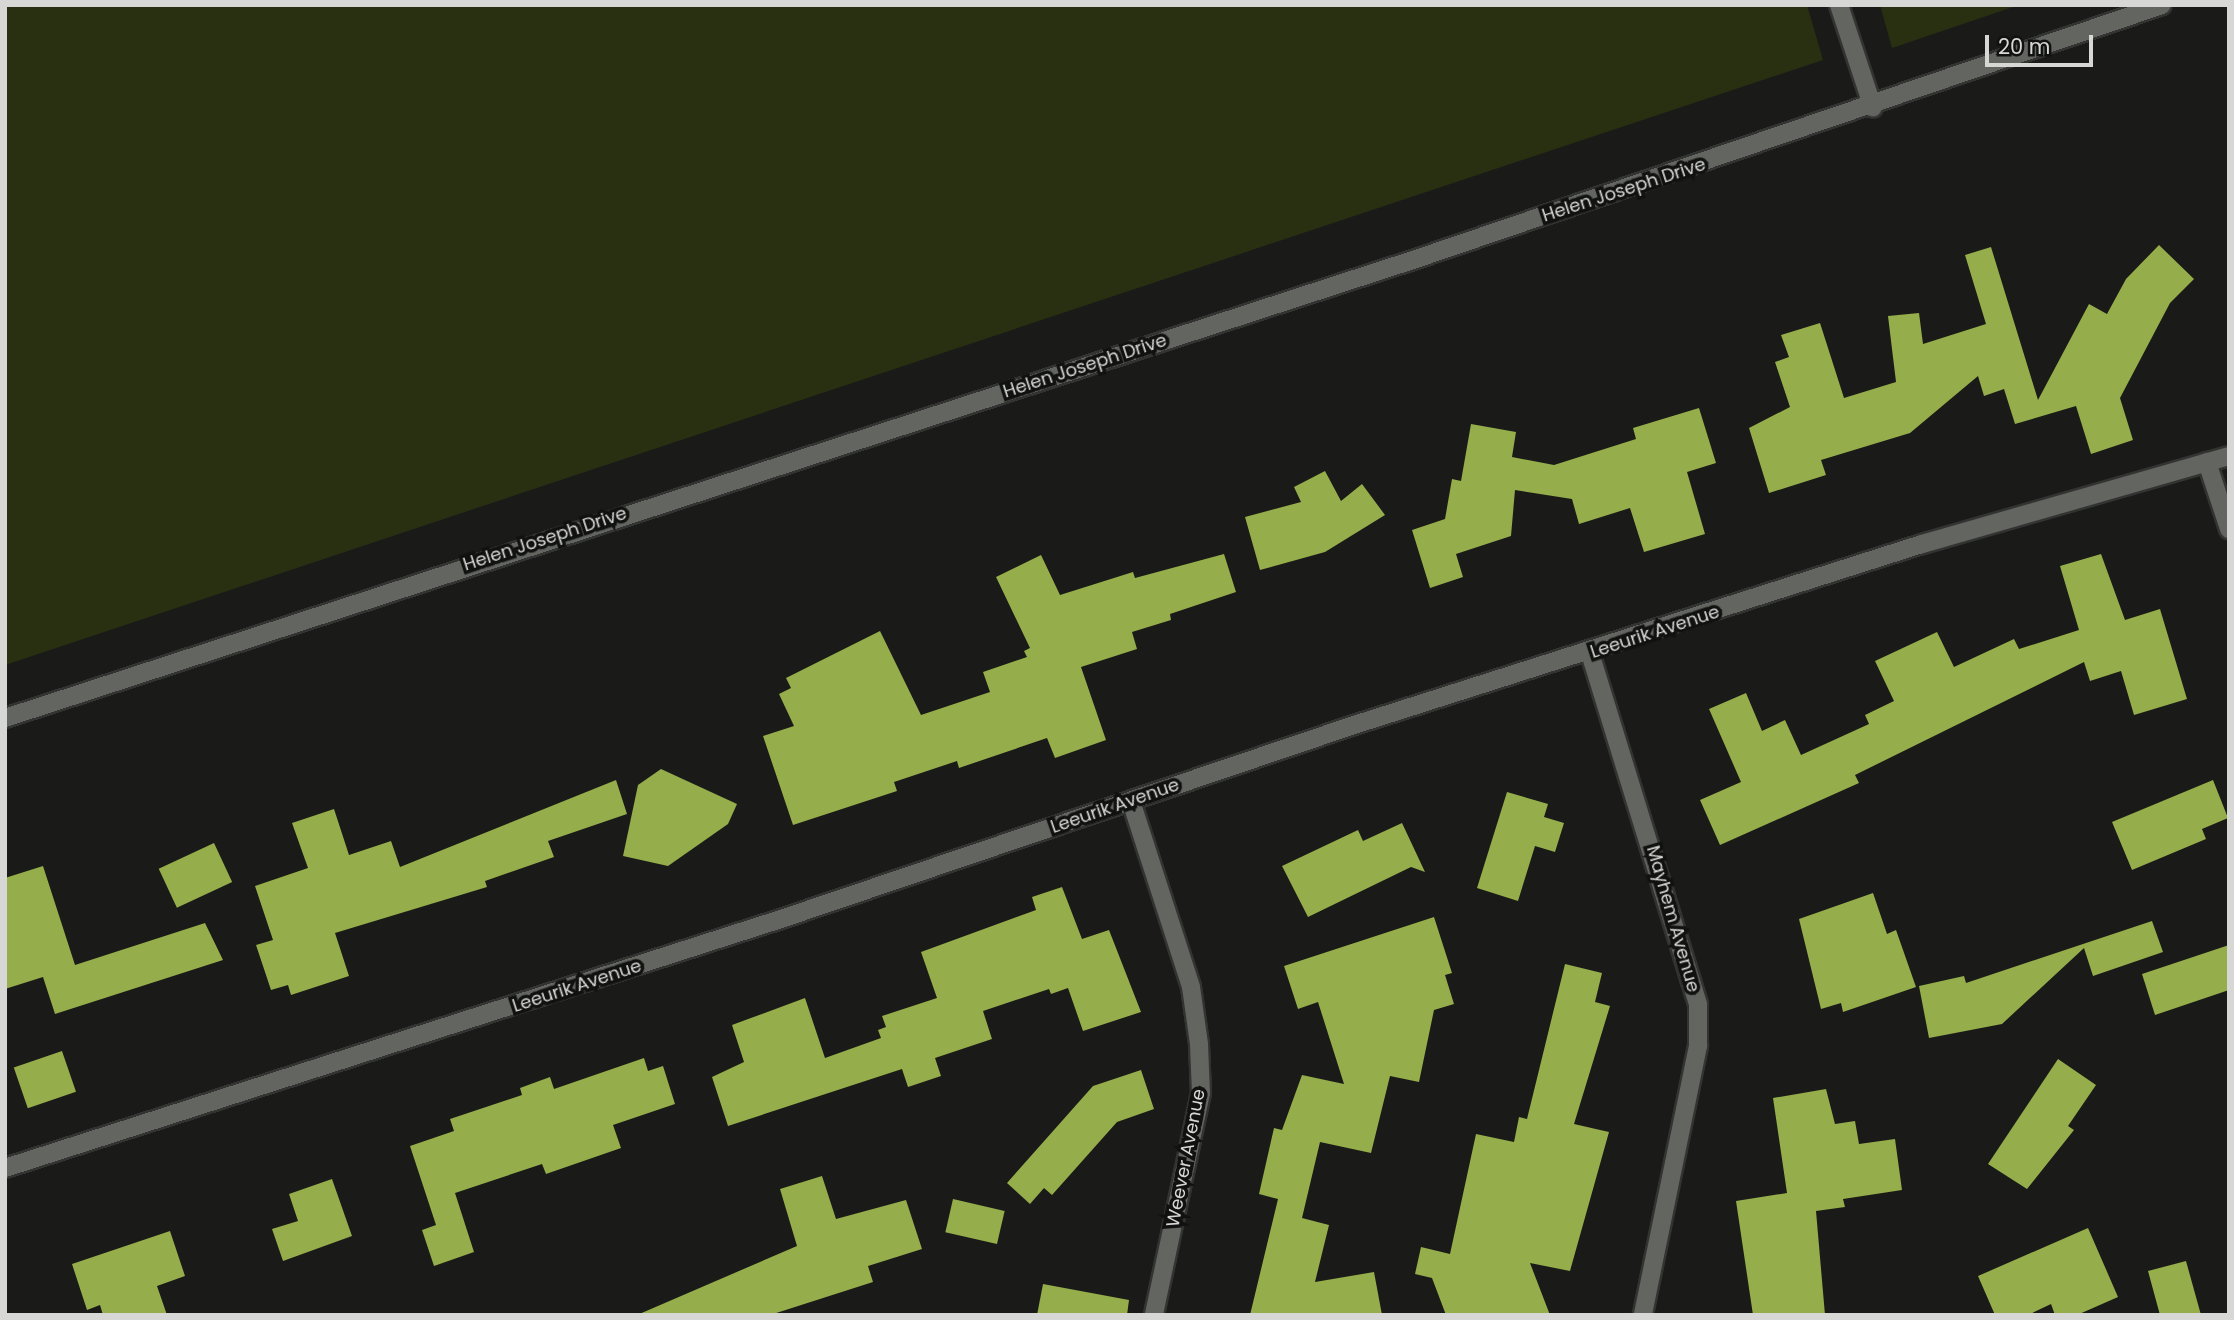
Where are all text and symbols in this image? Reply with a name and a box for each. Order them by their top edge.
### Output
scale bar [1989,21,2098,65]
text: 20 m [1998,32,2051,61]
street label: Helen Joseph Drive [1539,153,1709,227]
street label: Helen Joseph Drive [1000,329,1170,403]
street label: Helen Joseph Drive [460,502,630,576]
street label: Leeurik Avenue [1588,601,1722,663]
street label: Leeurik Avenue [1048,774,1182,838]
street label: Mayhem Avenue [1642,843,1704,995]
street label: Leeurik Avenue [510,955,644,1017]
street label: Weever Avenue [1162,1087,1210,1229]

